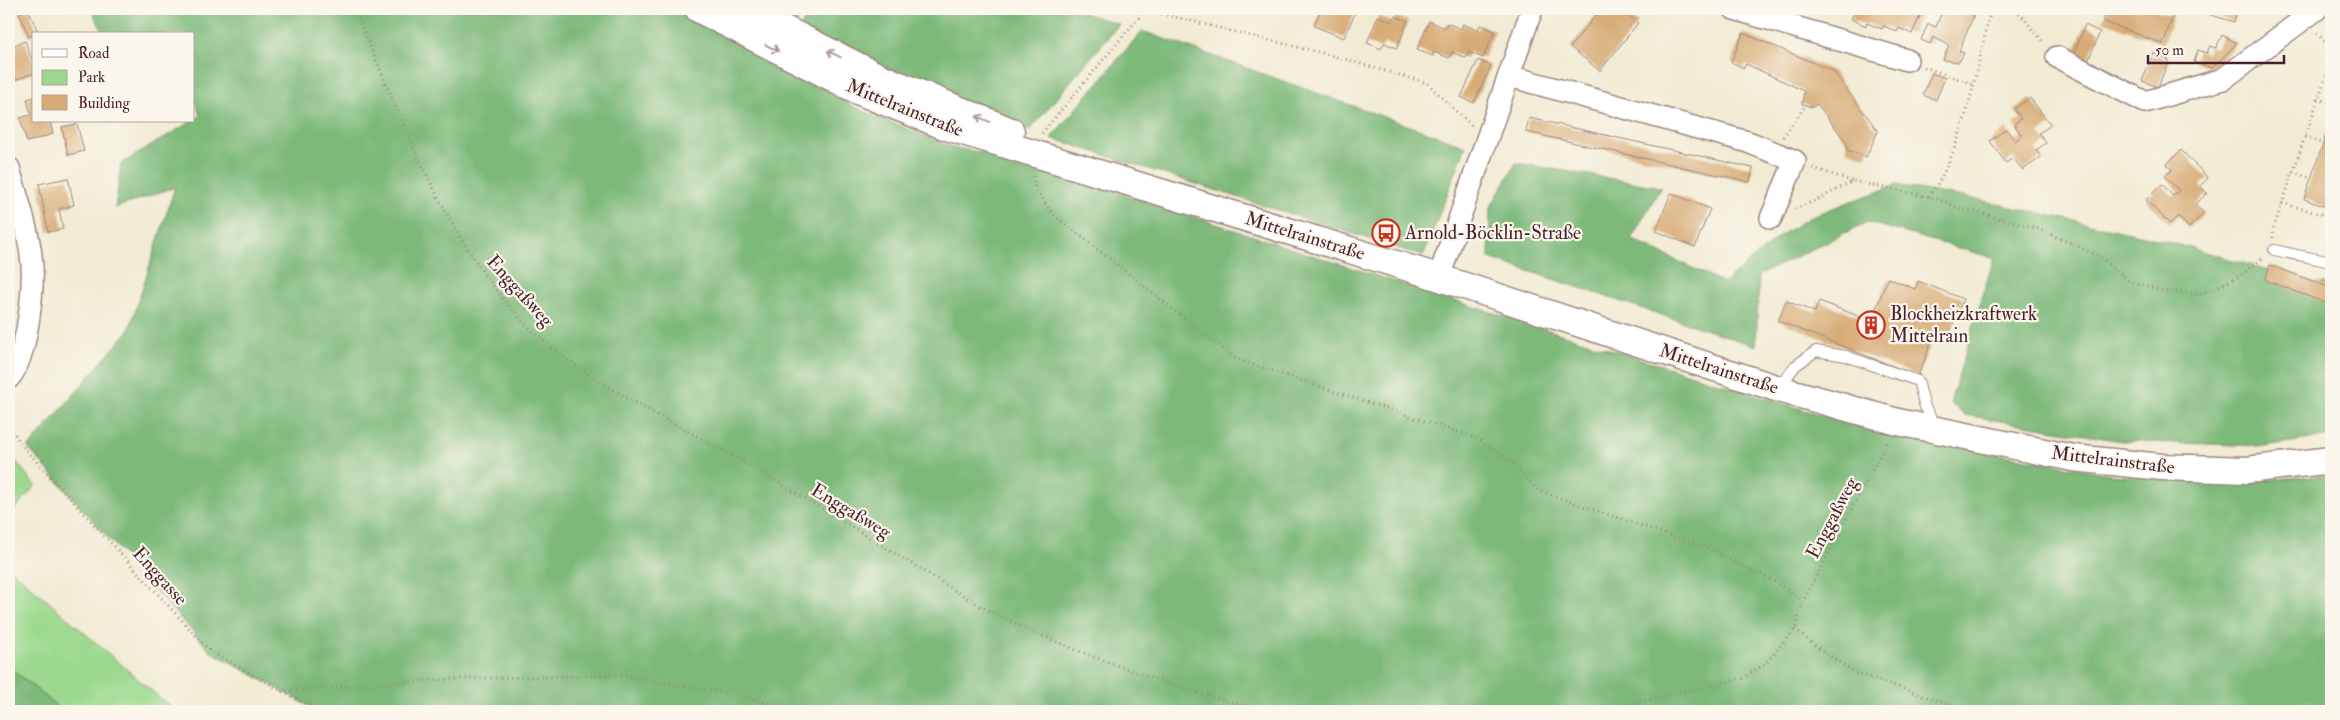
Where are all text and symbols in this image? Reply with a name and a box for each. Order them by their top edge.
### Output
legend [32,32,195,122]
scale bar [2148,32,2284,64]
text: 50 m [2155,41,2184,60]
text: Road [78,44,110,63]
one-way arrow [764,44,779,54]
one-way arrow [827,49,842,58]
text: Park [78,68,105,87]
street label: Mittelrainstraße [843,74,967,142]
text: Building [78,94,130,113]
one-way arrow [976,114,991,123]
street label: Mittelrainstraße [1242,206,1368,266]
bus stop icon: Arnold-Böcklin-Straße [1371,218,1401,248]
place label: Arnold-Böcklin-Straße [1404,221,1581,245]
street label: Enggaßweg [481,250,559,333]
place label: Blockheizkraftwerk Mittelrain [1890,302,2037,348]
building icon: Blockheizkraftwerk Mittelrain [1856,310,1886,340]
street label: Mittelrainstraße [1656,338,1782,400]
street label: Mittelrainstraße [2050,441,2176,479]
street label: Enggaßweg [1801,473,1864,563]
street label: Enggaßweg [807,478,896,545]
street label: Enggasse [127,542,193,610]

